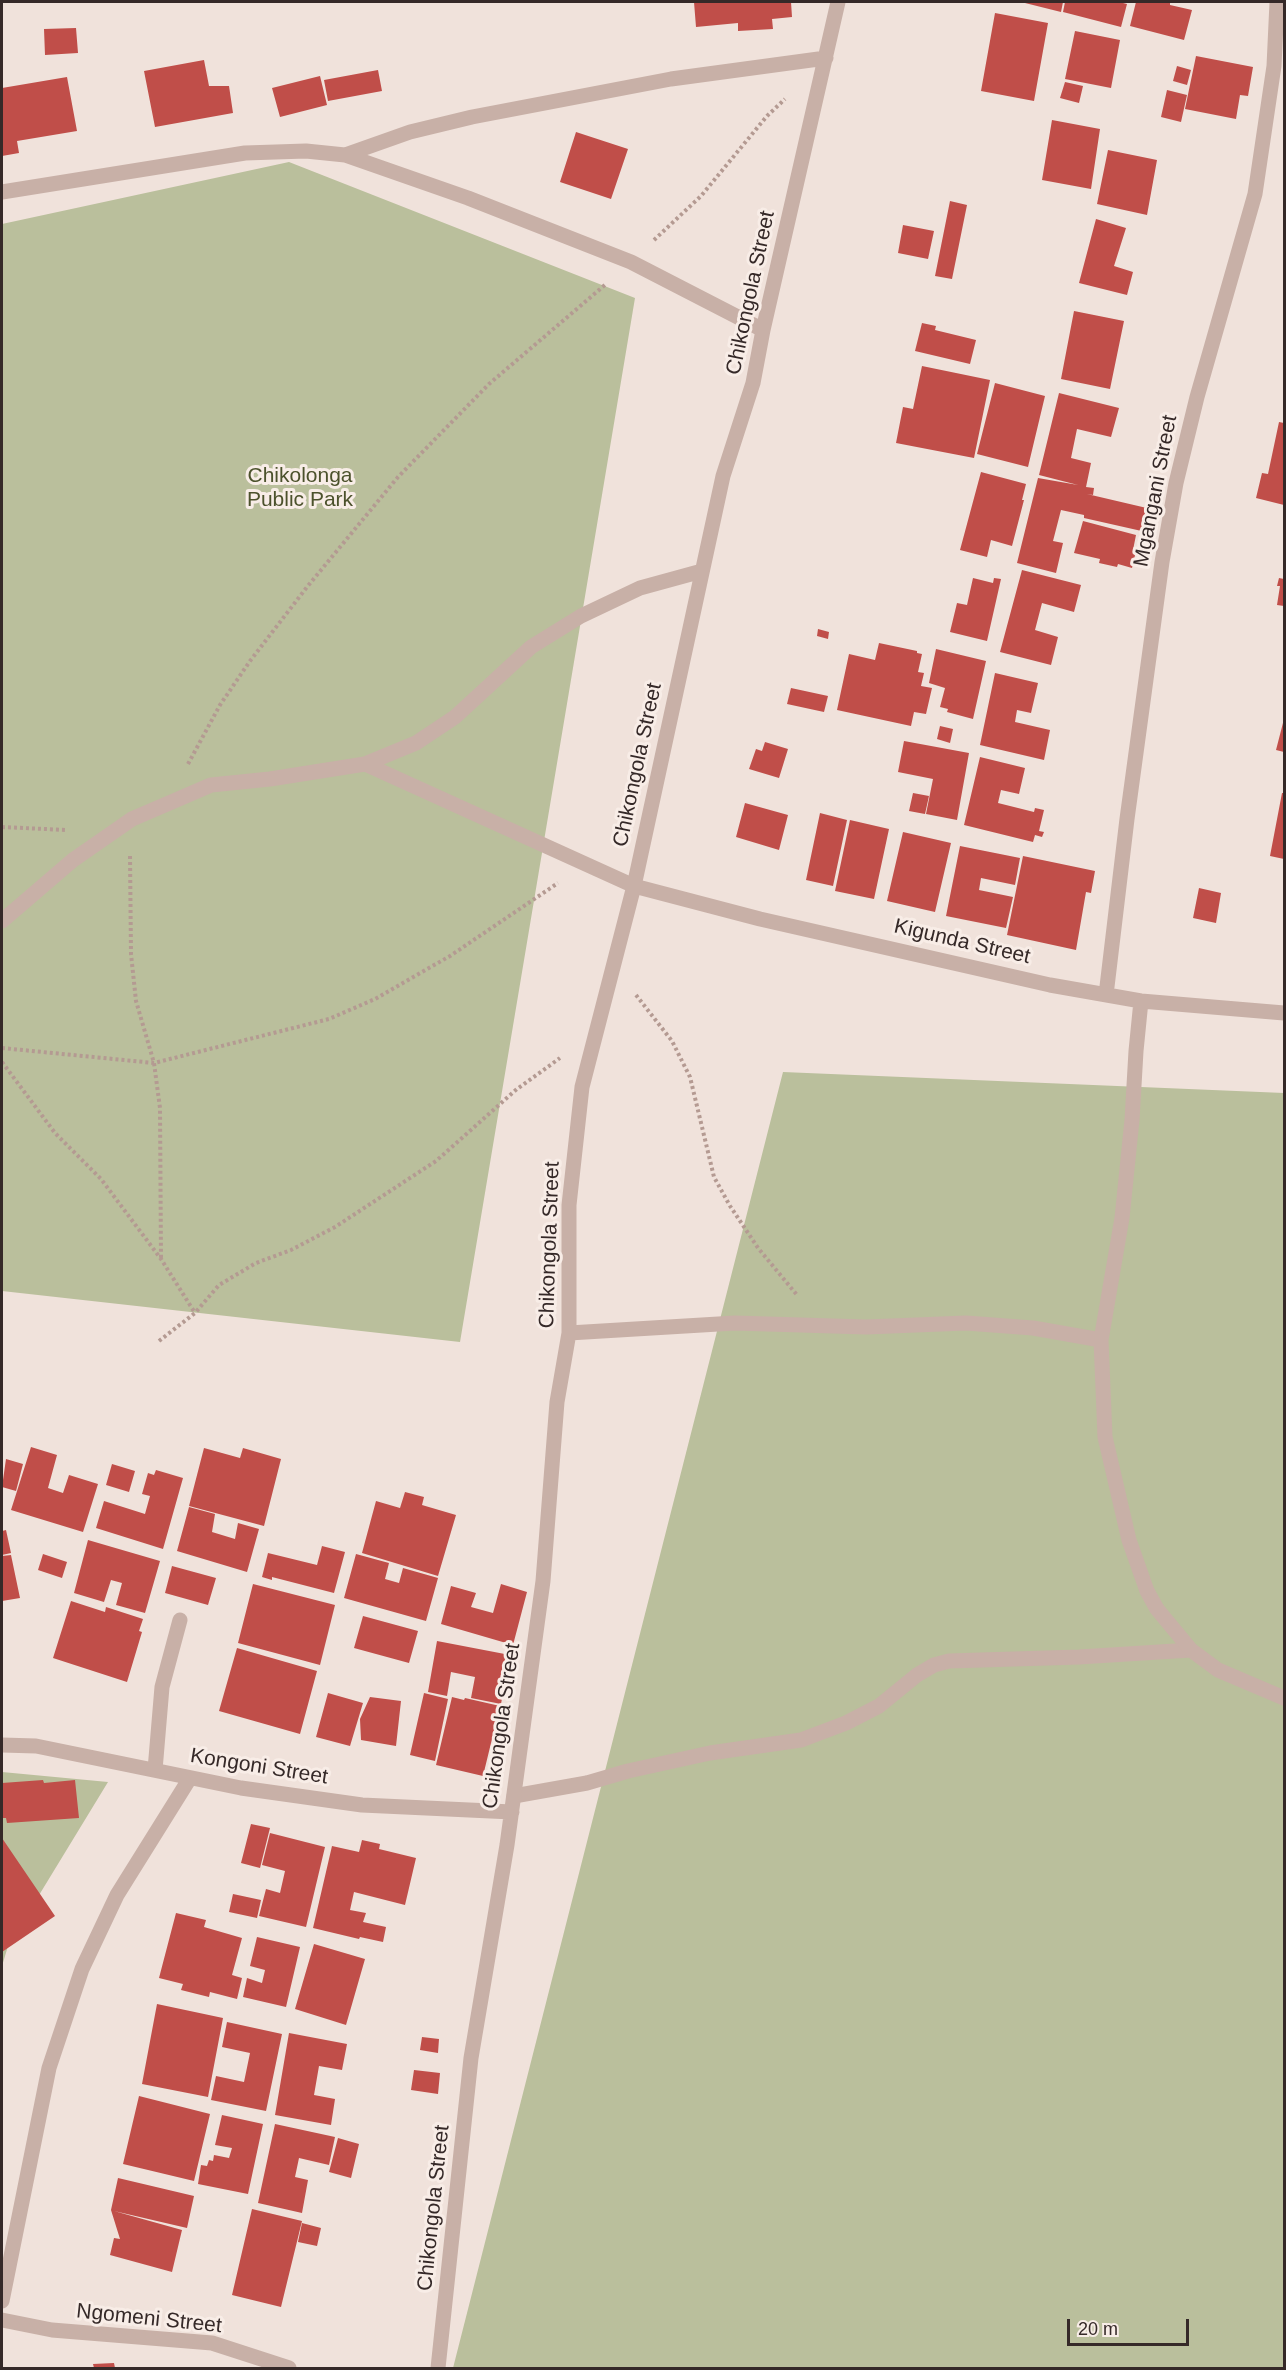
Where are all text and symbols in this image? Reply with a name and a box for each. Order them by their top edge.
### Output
street label: Chikongola Street [721,209,781,377]
street label: Mgangani Street [1129,413,1183,569]
park label: Chikolonga Public Park [247,463,353,513]
street label: Chikongola Street [608,681,668,849]
street label: Kigunda Street [891,914,1033,970]
street label: Chikongola Street [534,1161,566,1329]
street label: Chikongola Street [478,1642,526,1810]
street label: Kongoni Street [188,1744,330,1790]
street label: Chikongola Street [413,2124,455,2292]
street label: Ngomeni Street [75,2299,223,2339]
scale bar [1070,2307,1192,2345]
text: 20 m [1078,2319,1118,2339]

